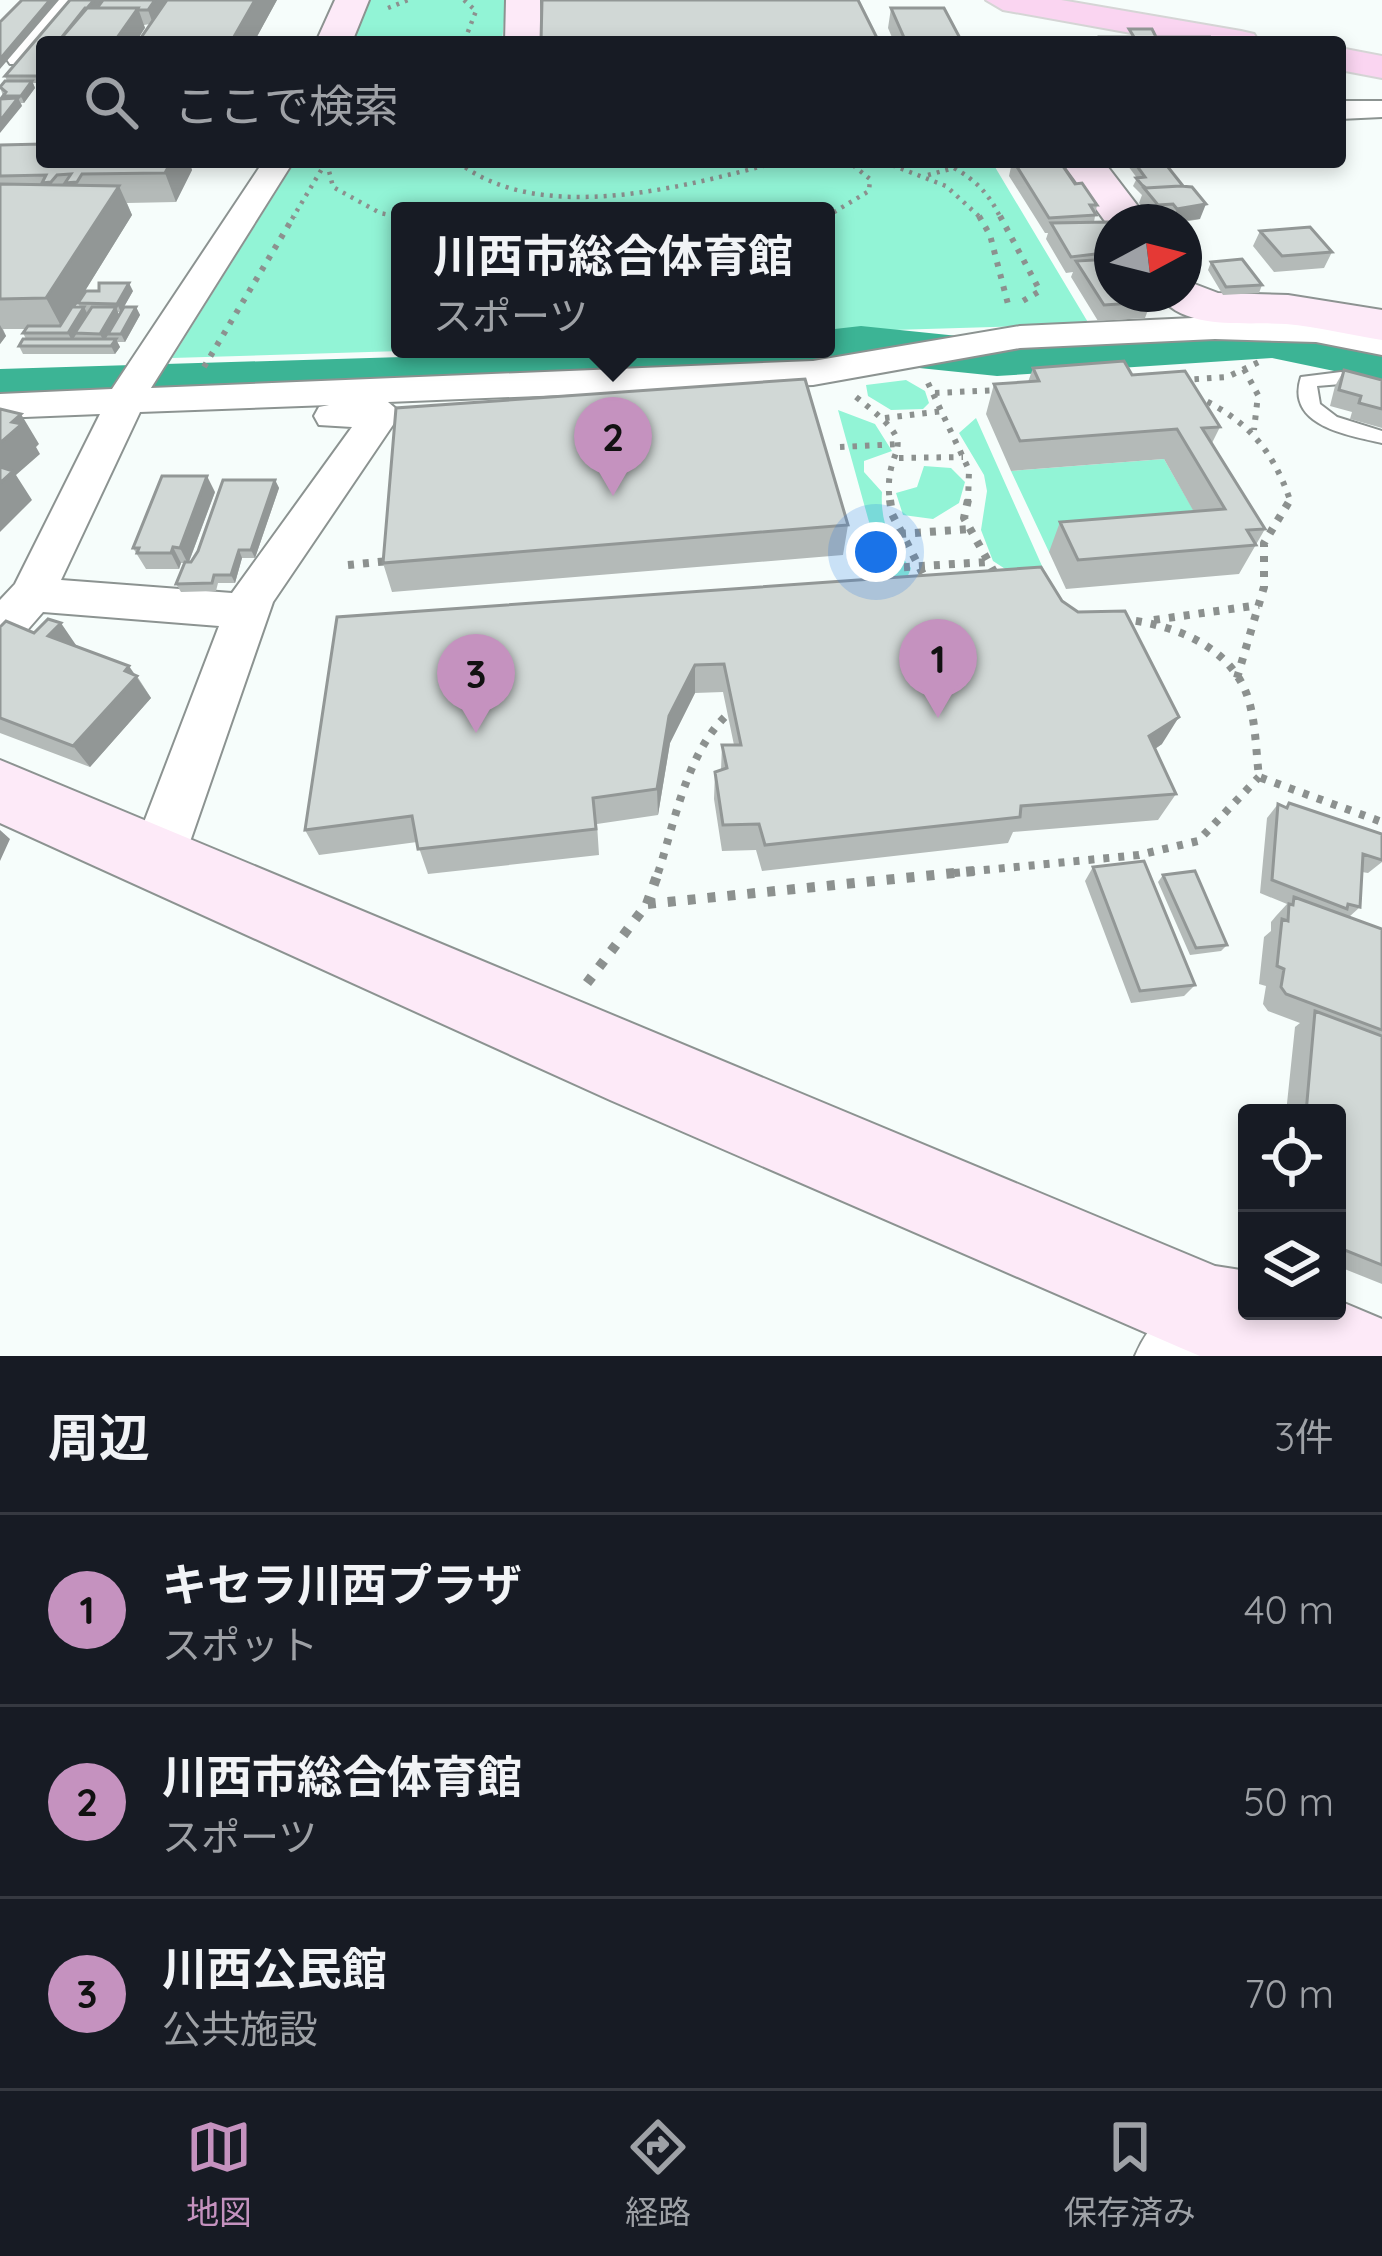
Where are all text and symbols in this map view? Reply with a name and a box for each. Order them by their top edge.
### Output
search box [36,36,1346,168]
icon: search [78,69,144,135]
text: ここで検索 [174,77,399,133]
popup [391,202,835,358]
north arrow [1094,204,1202,312]
text: 川西市総合体育館 [433,227,793,283]
text: スポーツ [433,291,588,340]
pin: 2 [574,397,652,496]
your location [846,522,906,582]
pin: 1 [899,619,977,718]
pin: 3 [437,634,515,733]
map controls [1238,1104,1346,1320]
button: locate [1238,1104,1346,1212]
button: layers [1238,1212,1346,1320]
text: 周辺 [48,1405,150,1469]
text: 3件 [1275,1412,1334,1461]
text: キセラ川西プラザ [162,1556,522,1612]
text: 1 [79,1585,95,1634]
text: 40 m [1244,1585,1334,1634]
text: スポット [162,1620,318,1669]
text: 川西市総合体育館 [162,1748,522,1804]
text: 2 [76,1777,98,1826]
text: 50 m [1243,1777,1334,1826]
text: スポーツ [162,1812,317,1861]
text: 川西公民館 [162,1940,387,1996]
text: 3 [77,1969,97,2018]
text: 70 m [1245,1969,1334,2018]
text: 公共施設 [162,2004,318,2053]
tab: 地図 [186,2114,252,2234]
tab: 経路 [625,2114,691,2234]
tab: 保存済み [1064,2114,1196,2234]

